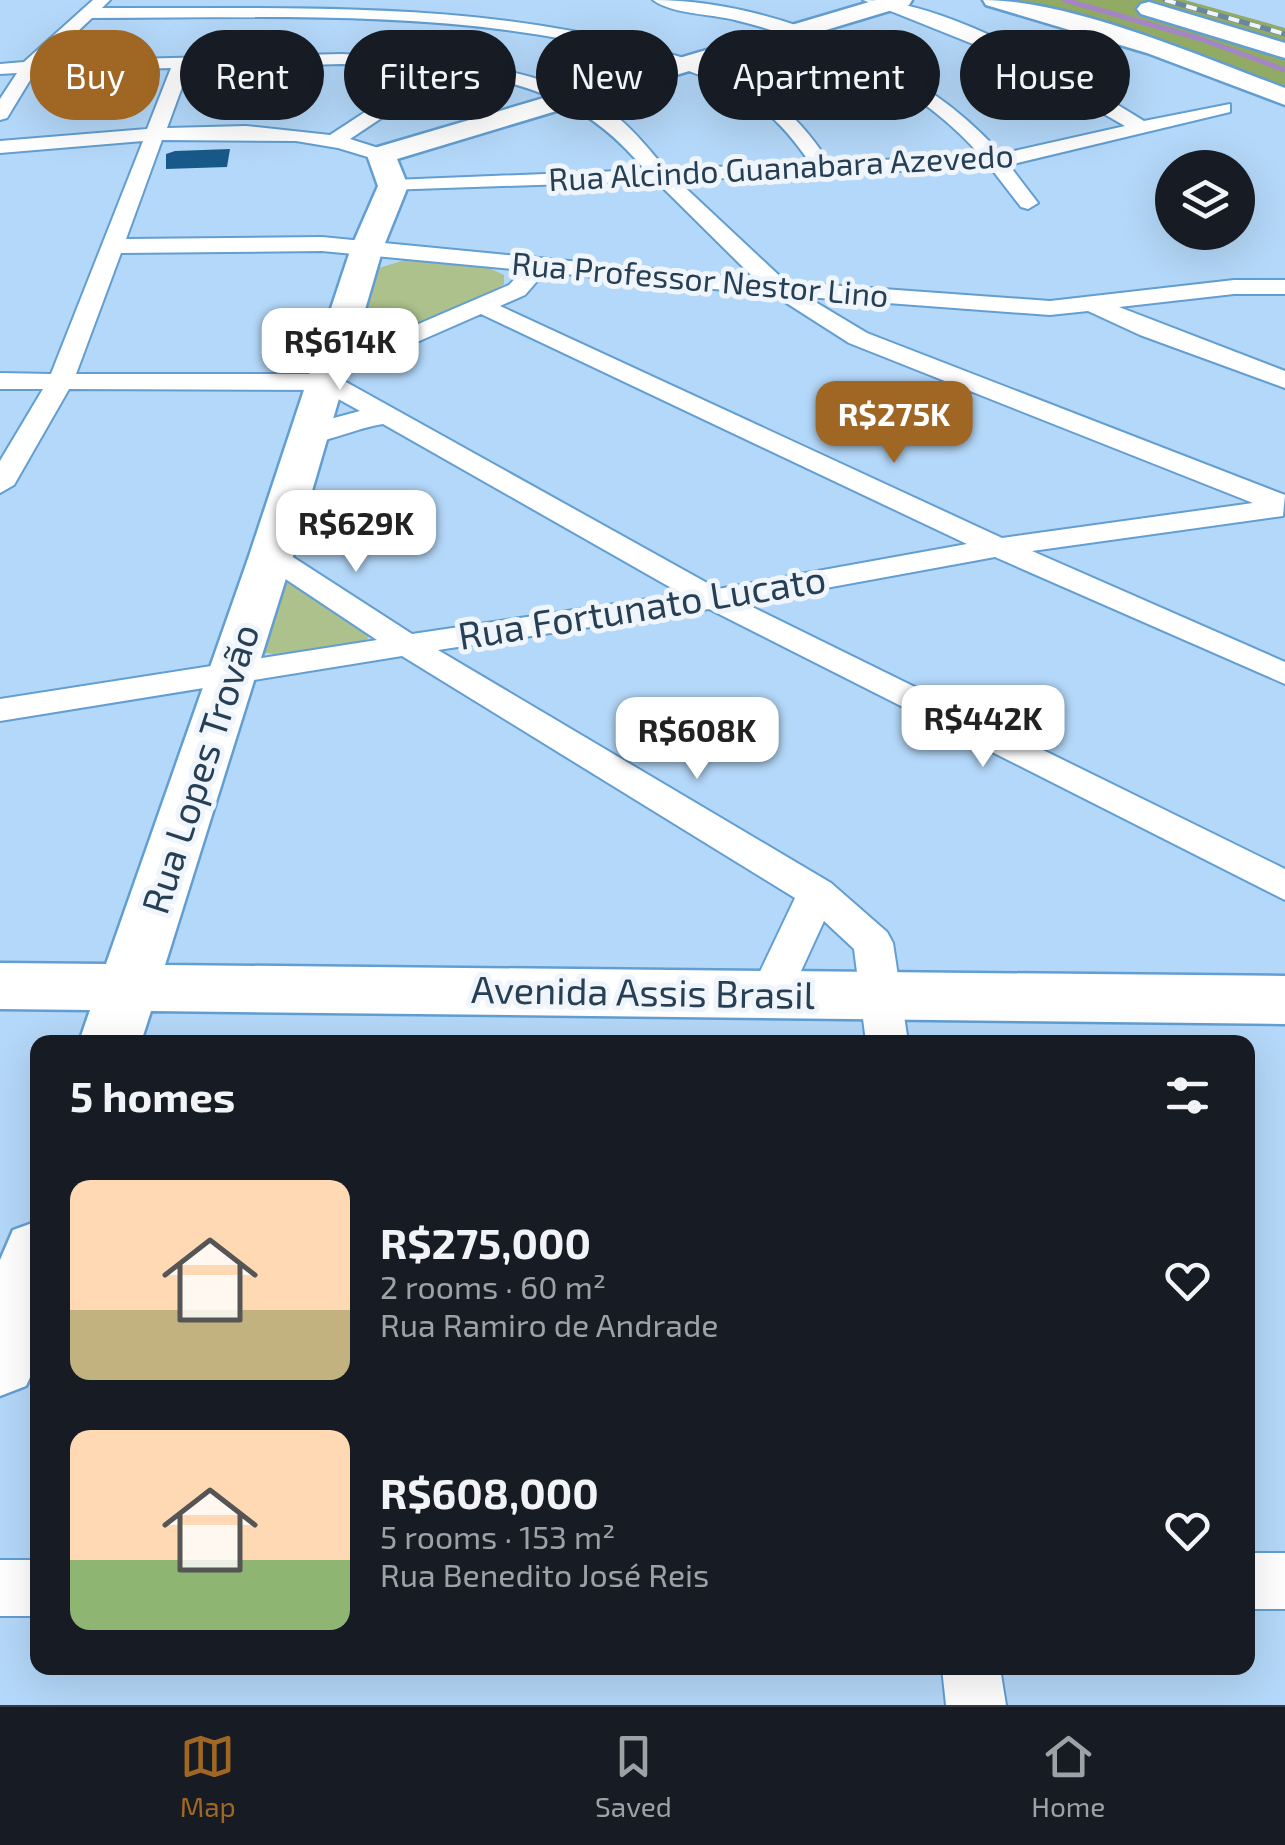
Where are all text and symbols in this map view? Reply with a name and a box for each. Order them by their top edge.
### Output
chip: Buy [30,30,160,120]
chip: Rent [180,30,324,120]
chip: Filters [344,30,516,120]
chip: New [536,30,678,120]
chip: Apartment [698,30,940,120]
chip: House [960,30,1130,120]
street label: Rua Alcindo Guanabara Azevedo [547,135,1014,197]
map controls [1155,150,1255,250]
button: layers [1155,150,1255,250]
street label: Rua Professor Nestor Lino [510,243,890,313]
pin: R$614K [259,308,421,393]
text: R$614K [284,321,396,359]
pin: R$275K [813,381,975,466]
text: R$275K [838,394,950,432]
pin: R$629K [275,490,437,575]
text: R$629K [298,503,414,541]
street label: Rua Fortunato Lucato [455,554,829,658]
street label: Rua Lopes Trovão [131,618,268,919]
pin: R$442K [902,685,1064,770]
pin: R$608K [616,697,778,782]
text: R$442K [924,698,1042,736]
text: R$608K [638,710,756,748]
street label: Avenida Assis Brasil [471,965,815,1017]
icon: filters [1160,1068,1215,1123]
text: 5 homes [70,1070,235,1120]
text: R$275,000 [380,1217,591,1267]
icon: home [150,1220,270,1340]
icon: heart [1160,1253,1215,1308]
text: 2 rooms · 60 m² [380,1267,606,1305]
text: Rua Ramiro de Andrade [380,1305,718,1343]
text: R$608,000 [380,1467,599,1517]
icon: home [150,1470,270,1590]
icon: heart [1160,1503,1215,1558]
text: 5 rooms · 153 m² [380,1517,615,1555]
text: Rua Benedito José Reis [380,1555,709,1593]
tab: Map [180,1729,236,1823]
tab: Saved [595,1729,672,1823]
tab: Home [1031,1729,1105,1823]

